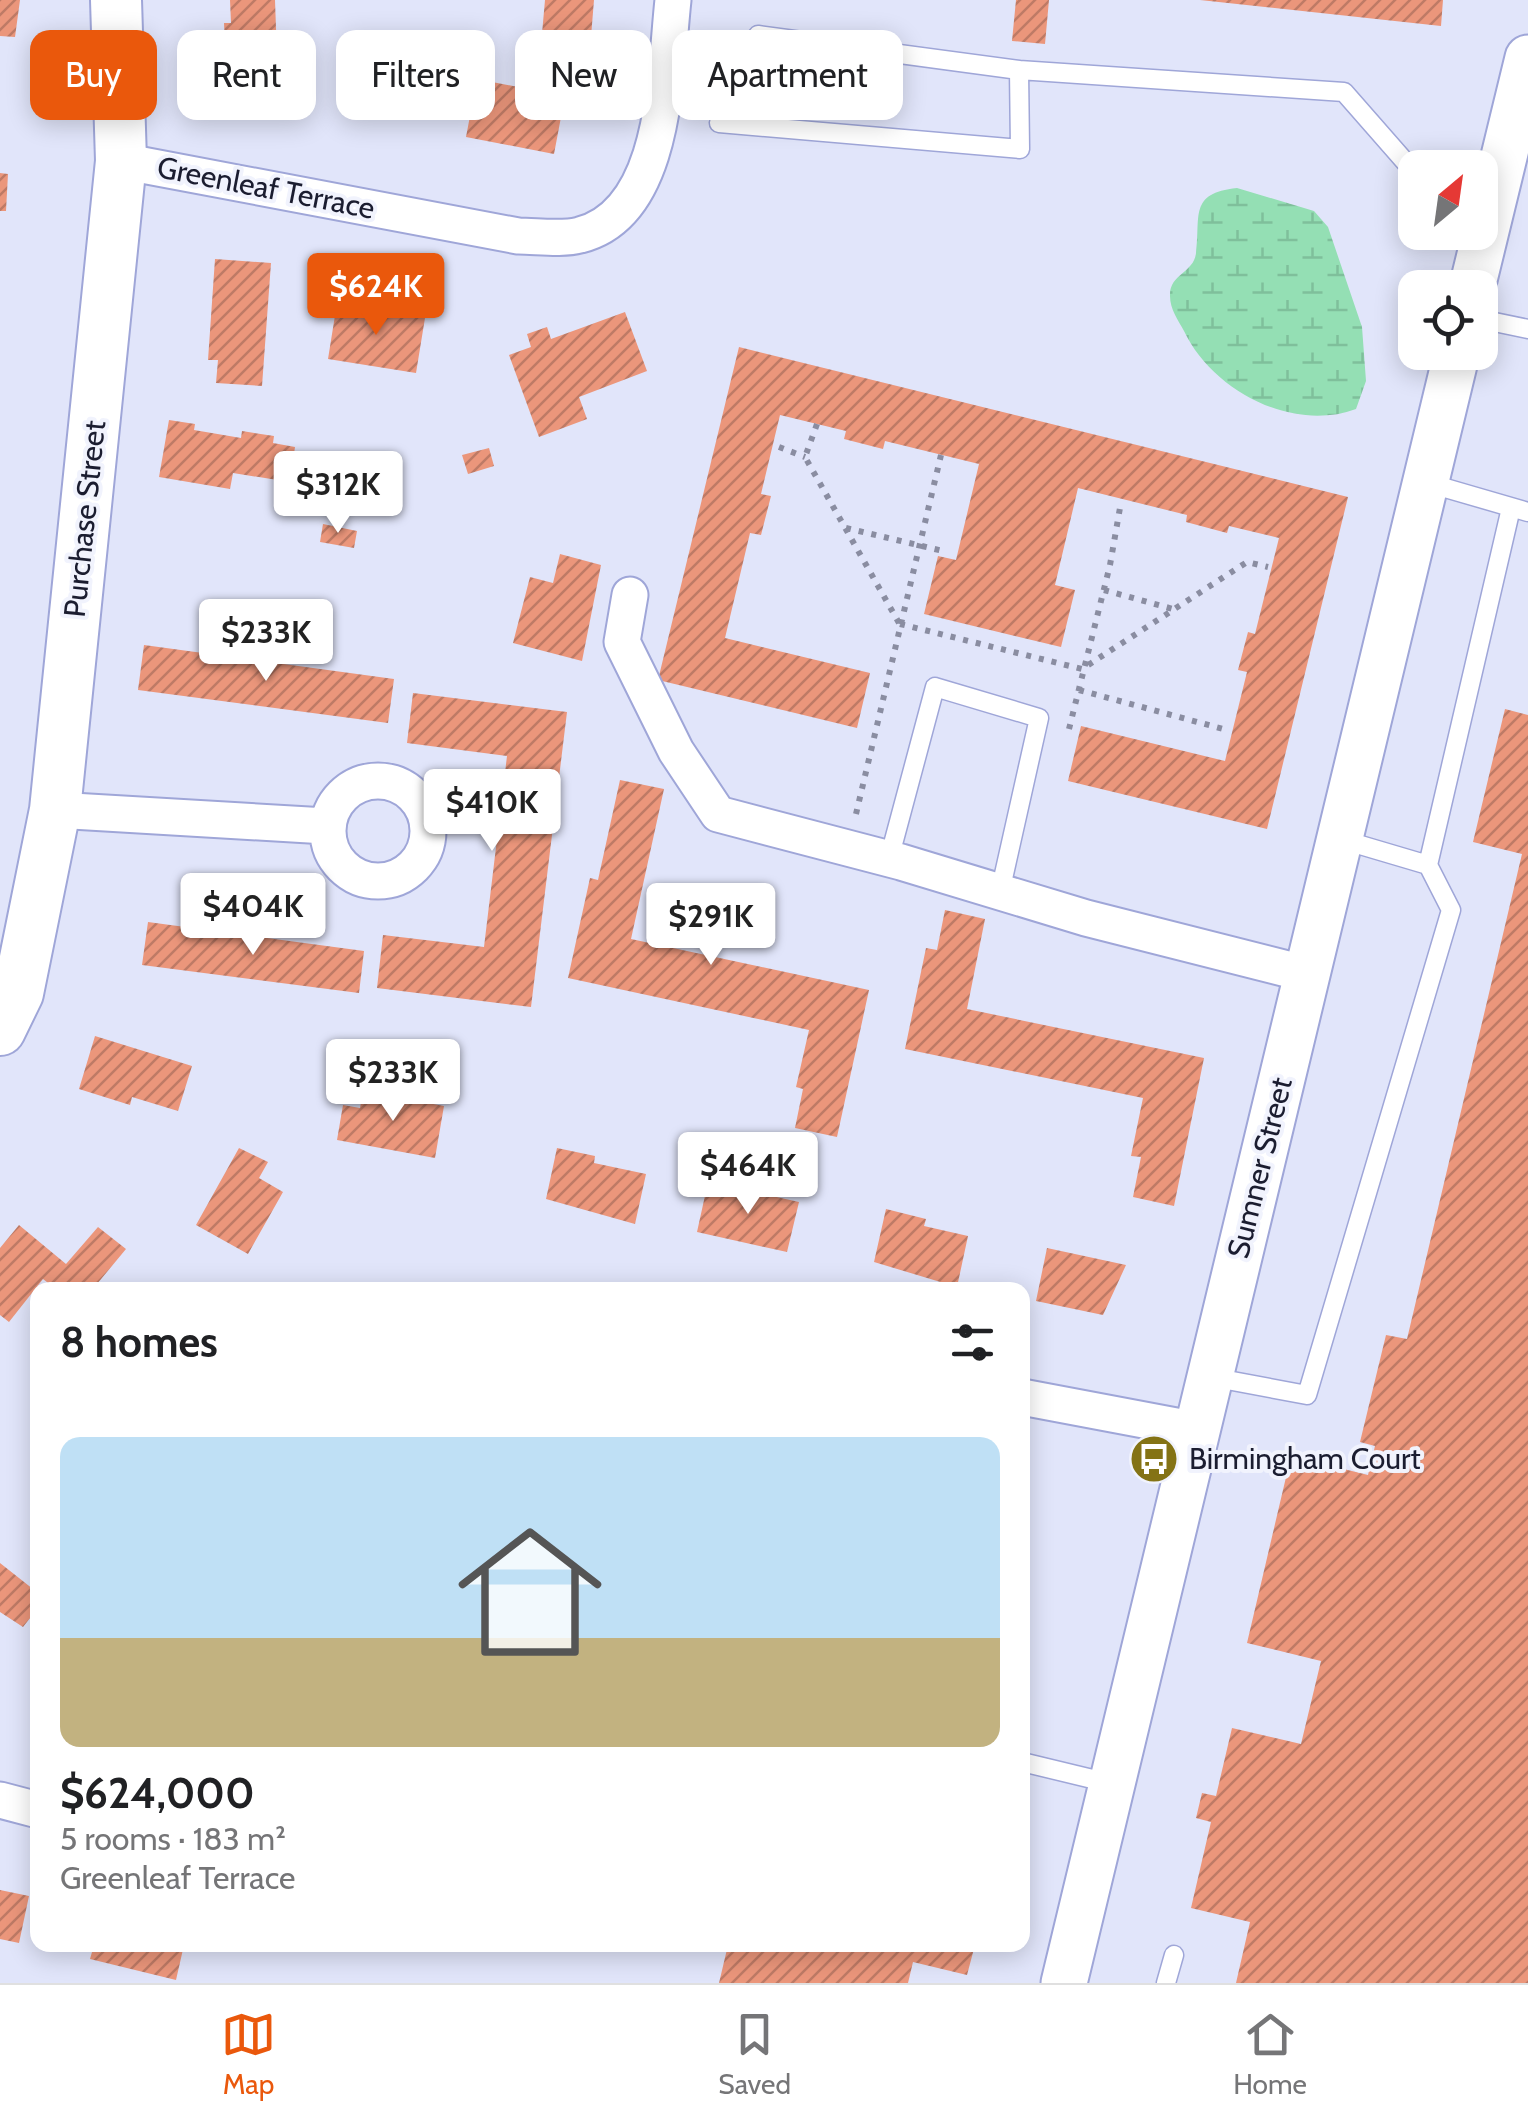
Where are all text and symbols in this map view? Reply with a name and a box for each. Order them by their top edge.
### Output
chip: Buy [30,30,157,120]
chip: Rent [177,30,316,120]
chip: Filters [336,30,495,120]
chip: New [515,30,652,120]
chip: Apartment [672,30,903,120]
street label: Greenleaf Terrace [154,148,378,227]
north arrow [1398,150,1498,250]
map controls [1398,150,1498,370]
pin: $624K [306,253,446,338]
text: $624K [329,266,423,305]
button: locate [1398,270,1498,370]
street label: Purchase Street [56,419,113,619]
pin: $312K [268,451,408,536]
text: $312K [296,464,380,503]
pin: $233K [196,599,336,684]
text: $233K [221,612,311,651]
pin: $410K [422,769,562,854]
text: $410K [446,782,538,821]
pin: $404K [183,873,323,958]
pin: $291K [641,883,781,968]
text: $404K [203,886,303,925]
text: $291K [668,896,754,935]
pin: $233K [323,1039,463,1124]
text: $233K [348,1052,438,1091]
street label: Sumner Street [1219,1074,1300,1262]
pin: $464K [678,1132,818,1217]
text: $464K [700,1145,796,1184]
icon: filters [945,1315,1000,1370]
text: 8 homes [60,1316,218,1368]
bus stop icon: Birmingham Court [1128,1433,1180,1485]
place label: Birmingham Court [1189,1440,1421,1477]
icon: home [440,1502,620,1682]
text: $624,000 [60,1767,255,1819]
text: 5 rooms · 183 m² [60,1819,286,1858]
text: Greenleaf Terrace [60,1858,295,1897]
tab: Map [221,2007,276,2101]
tab: Saved [718,2007,791,2101]
tab: Home [1233,2007,1307,2101]

